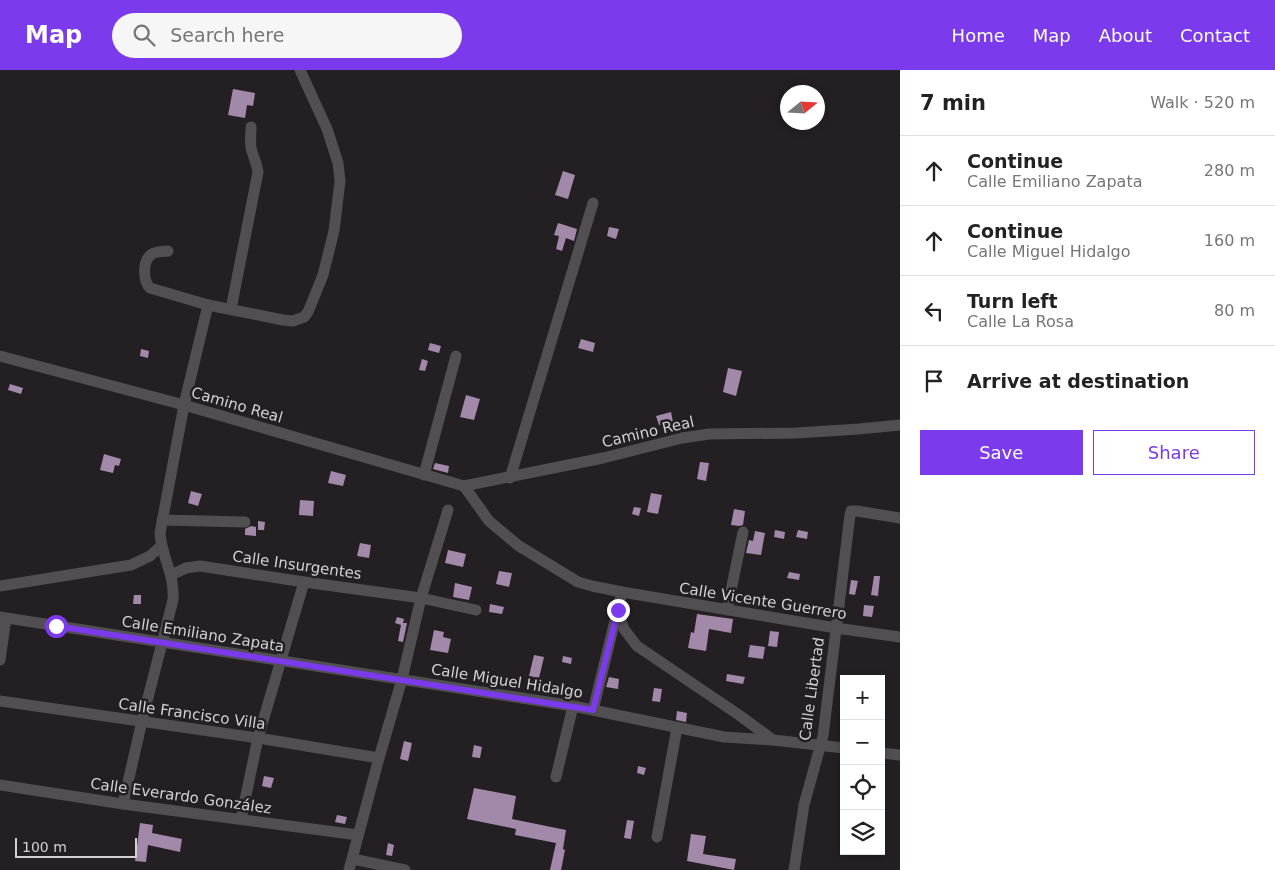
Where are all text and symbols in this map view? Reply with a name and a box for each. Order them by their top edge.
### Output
search box [112,13,462,58]
text: Map [25,21,82,49]
icon: search [130,21,158,49]
text: Search here [170,24,284,46]
text: Home [952,25,1005,46]
text: Map [1033,25,1071,46]
text: About [1099,25,1152,46]
text: Contact [1180,25,1250,46]
north arrow [780,85,825,130]
text: 7 min [920,91,986,115]
text: Walk · 520 m [1150,93,1255,112]
text: Continue [967,150,1063,172]
icon: ahead [920,157,948,185]
text: 280 m [1204,161,1255,180]
text: Calle Emiliano Zapata [967,172,1142,191]
text: Continue [967,220,1063,242]
icon: ahead [920,227,948,255]
text: 160 m [1204,231,1255,250]
text: Calle Miguel Hidalgo [967,242,1131,261]
text: Turn left [967,290,1058,312]
icon: left [920,297,948,325]
text: 80 m [1214,301,1255,320]
text: Calle La Rosa [967,312,1074,331]
icon: arrive [920,367,948,395]
text: Arrive at destination [967,370,1189,392]
street label: Camino Real [189,383,285,427]
street label: Camino Real [600,413,696,451]
button: Save [920,430,1083,475]
button: Share [1093,430,1255,475]
street label: Calle Insurgentes [231,547,363,583]
street label: Calle Vicente Guerrero [678,579,848,623]
route end [607,599,630,622]
street label: Calle Emiliano Zapata [120,612,286,656]
route start [45,615,68,638]
street label: Calle Libertad [796,636,828,742]
street label: Calle Miguel Hidalgo [430,660,584,702]
map controls [840,675,885,855]
button: + [840,675,885,720]
street label: Calle Francisco Villa [117,695,267,733]
button: − [840,720,885,765]
button: locate [840,765,885,810]
street label: Calle Everardo González [89,774,273,818]
button: layers [840,810,885,855]
scale bar [15,835,138,858]
text: 100 m [22,839,67,855]

